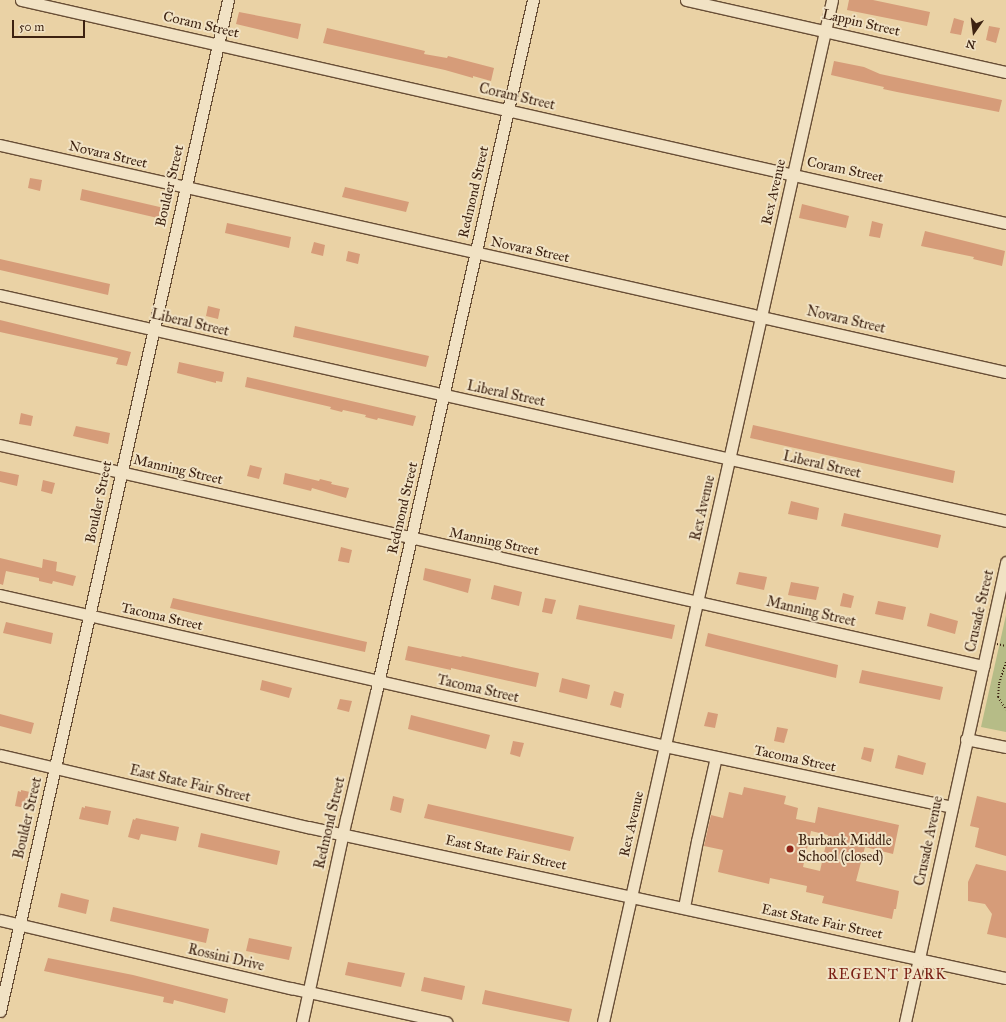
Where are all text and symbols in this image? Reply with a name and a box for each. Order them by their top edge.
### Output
street label: Lappin Street [820,6,902,40]
street label: Coram Street [161,8,241,42]
scale bar [14,12,87,38]
north arrow [954,12,994,52]
text: 50 m [19,20,44,34]
text: N [965,37,977,52]
street label: Coram Street [477,80,557,114]
street label: Novara Street [67,138,149,172]
street label: Boulder Street [152,143,188,229]
street label: Redmond Street [455,144,493,240]
street label: Coram Street [805,154,885,186]
street label: Rex Avenue [758,158,790,226]
street label: Novara Street [489,233,571,267]
street label: Novara Street [805,303,887,337]
street label: Liberal Street [149,306,231,340]
street label: Liberal Street [465,378,547,410]
street label: Liberal Street [781,448,863,482]
street label: Manning Street [132,452,224,488]
street label: Boulder Street [82,459,116,545]
street label: Redmond Street [384,460,422,556]
street label: Rex Avenue [687,474,719,542]
street label: Manning Street [448,524,540,560]
street label: Crusade Street [962,568,998,654]
street label: Manning Street [765,594,857,630]
street label: Tacoma Street [120,599,204,635]
street label: Tacoma Street [436,671,520,707]
street label: Tacoma Street [753,742,837,776]
street label: East State Fair Street [128,762,252,806]
street label: Boulder Street [10,775,46,861]
street label: Redmond Street [311,775,349,871]
street label: Rex Avenue [616,790,648,858]
street label: Crusade Avenue [911,795,947,887]
street label: East State Fair Street [444,832,568,874]
place label: Burbank Middle School (closed) [798,833,892,866]
marker: Burbank Middle School (closed) [785,844,795,854]
street label: East State Fair Street [760,901,884,943]
street label: Rossini Drive [186,941,266,975]
district label: REGENT PARK [827,966,947,984]

